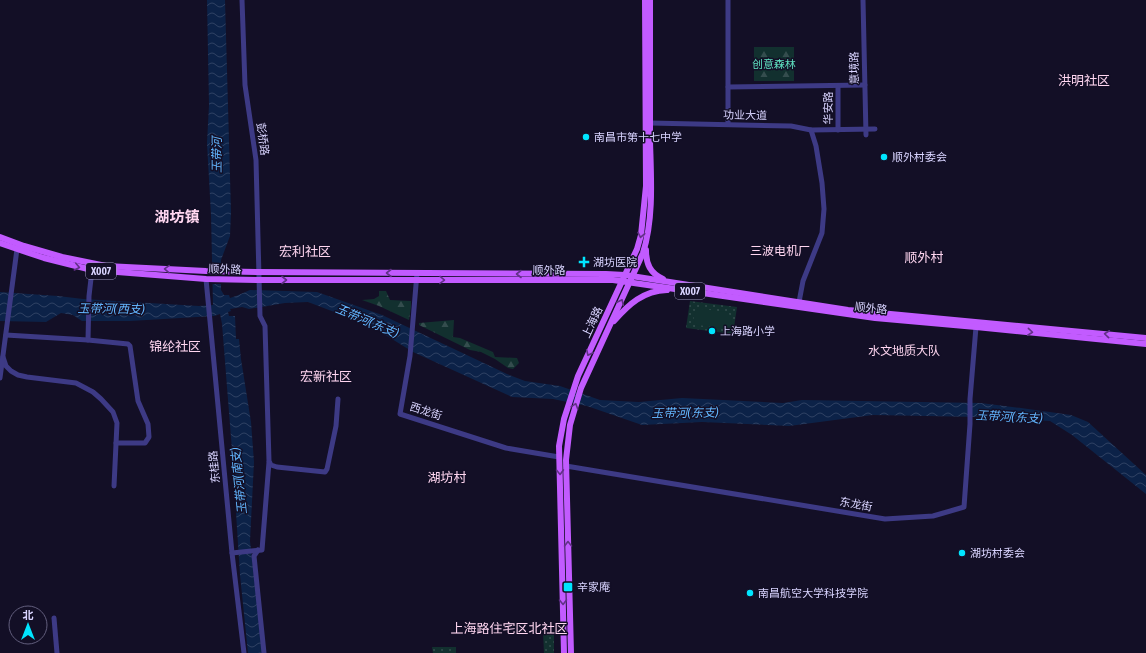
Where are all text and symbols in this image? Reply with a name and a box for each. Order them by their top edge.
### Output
street label: 意境路 [848,51,861,85]
park label: 创意森林 [752,58,796,71]
district label: 洪明社区 [1058,73,1110,88]
street label: 华安路 [822,92,835,125]
street label: 功业大道 [723,109,767,122]
street label: 彭桥路 [254,122,271,156]
place label: 南昌市第十七中学 [594,131,682,144]
marker: 南昌市第十七中学 [581,132,591,142]
water label: 玉带河 [210,135,224,173]
place label: 顺外村委会 [892,151,947,164]
marker: 顺外村委会 [879,152,889,162]
district label: 湖坊镇 [154,208,200,226]
one-way arrow [637,231,645,238]
district label: 宏利社区 [279,244,331,259]
district label: 三波电机厂 [750,244,810,258]
district label: 顺外村 [904,250,944,265]
marker: 湖坊医院 [578,256,590,268]
place label: 湖坊医院 [593,256,637,269]
one-way arrow [74,262,80,270]
street label: 顺外路 [208,262,242,277]
road number: X007 [86,263,116,279]
street label: 顺外路 [533,264,566,277]
one-way arrow [164,265,170,273]
one-way arrow [386,269,392,277]
one-way arrow [516,269,522,278]
one-way arrow [281,276,287,284]
one-way arrow [439,276,445,284]
road number: X007 [675,283,705,299]
one-way arrow [616,299,624,306]
water label: 玉带河(西支) [77,300,145,317]
street label: 顺外路 [854,300,888,317]
water label: 玉带河(东支) [333,301,401,341]
street label: 上海路 [580,305,605,340]
place label: 上海路小学 [720,325,775,338]
marker: 上海路小学 [707,326,717,336]
one-way arrow [1027,328,1033,337]
one-way arrow [1104,330,1110,339]
district label: 锦纶社区 [149,339,201,354]
district label: 水文地质大队 [868,344,940,358]
one-way arrow [586,349,594,357]
district label: 宏新社区 [300,369,352,384]
street label: 西龙街 [408,400,444,423]
one-way arrow [570,403,579,410]
water label: 玉带河(东支) [651,404,719,421]
water label: 玉带河(东支) [975,407,1043,426]
water label: 玉带河(南支) [227,446,249,515]
street label: 东桂路 [207,450,222,484]
one-way arrow [556,469,564,475]
district label: 湖坊村 [427,470,467,485]
street label: 东龙街 [839,495,873,514]
one-way arrow [564,541,572,547]
place label: 湖坊村委会 [970,547,1025,560]
marker: 湖坊村委会 [957,548,967,558]
marker: 辛家庵 [562,581,574,593]
place label: 辛家庵 [577,581,610,594]
place label: 南昌航空大学科技学院 [758,587,868,600]
marker: 南昌航空大学科技学院 [745,588,755,598]
one-way arrow [558,599,567,605]
north arrow [8,605,48,645]
text: 北 [23,609,34,622]
district label: 上海路住宅区北社区 [450,621,568,636]

